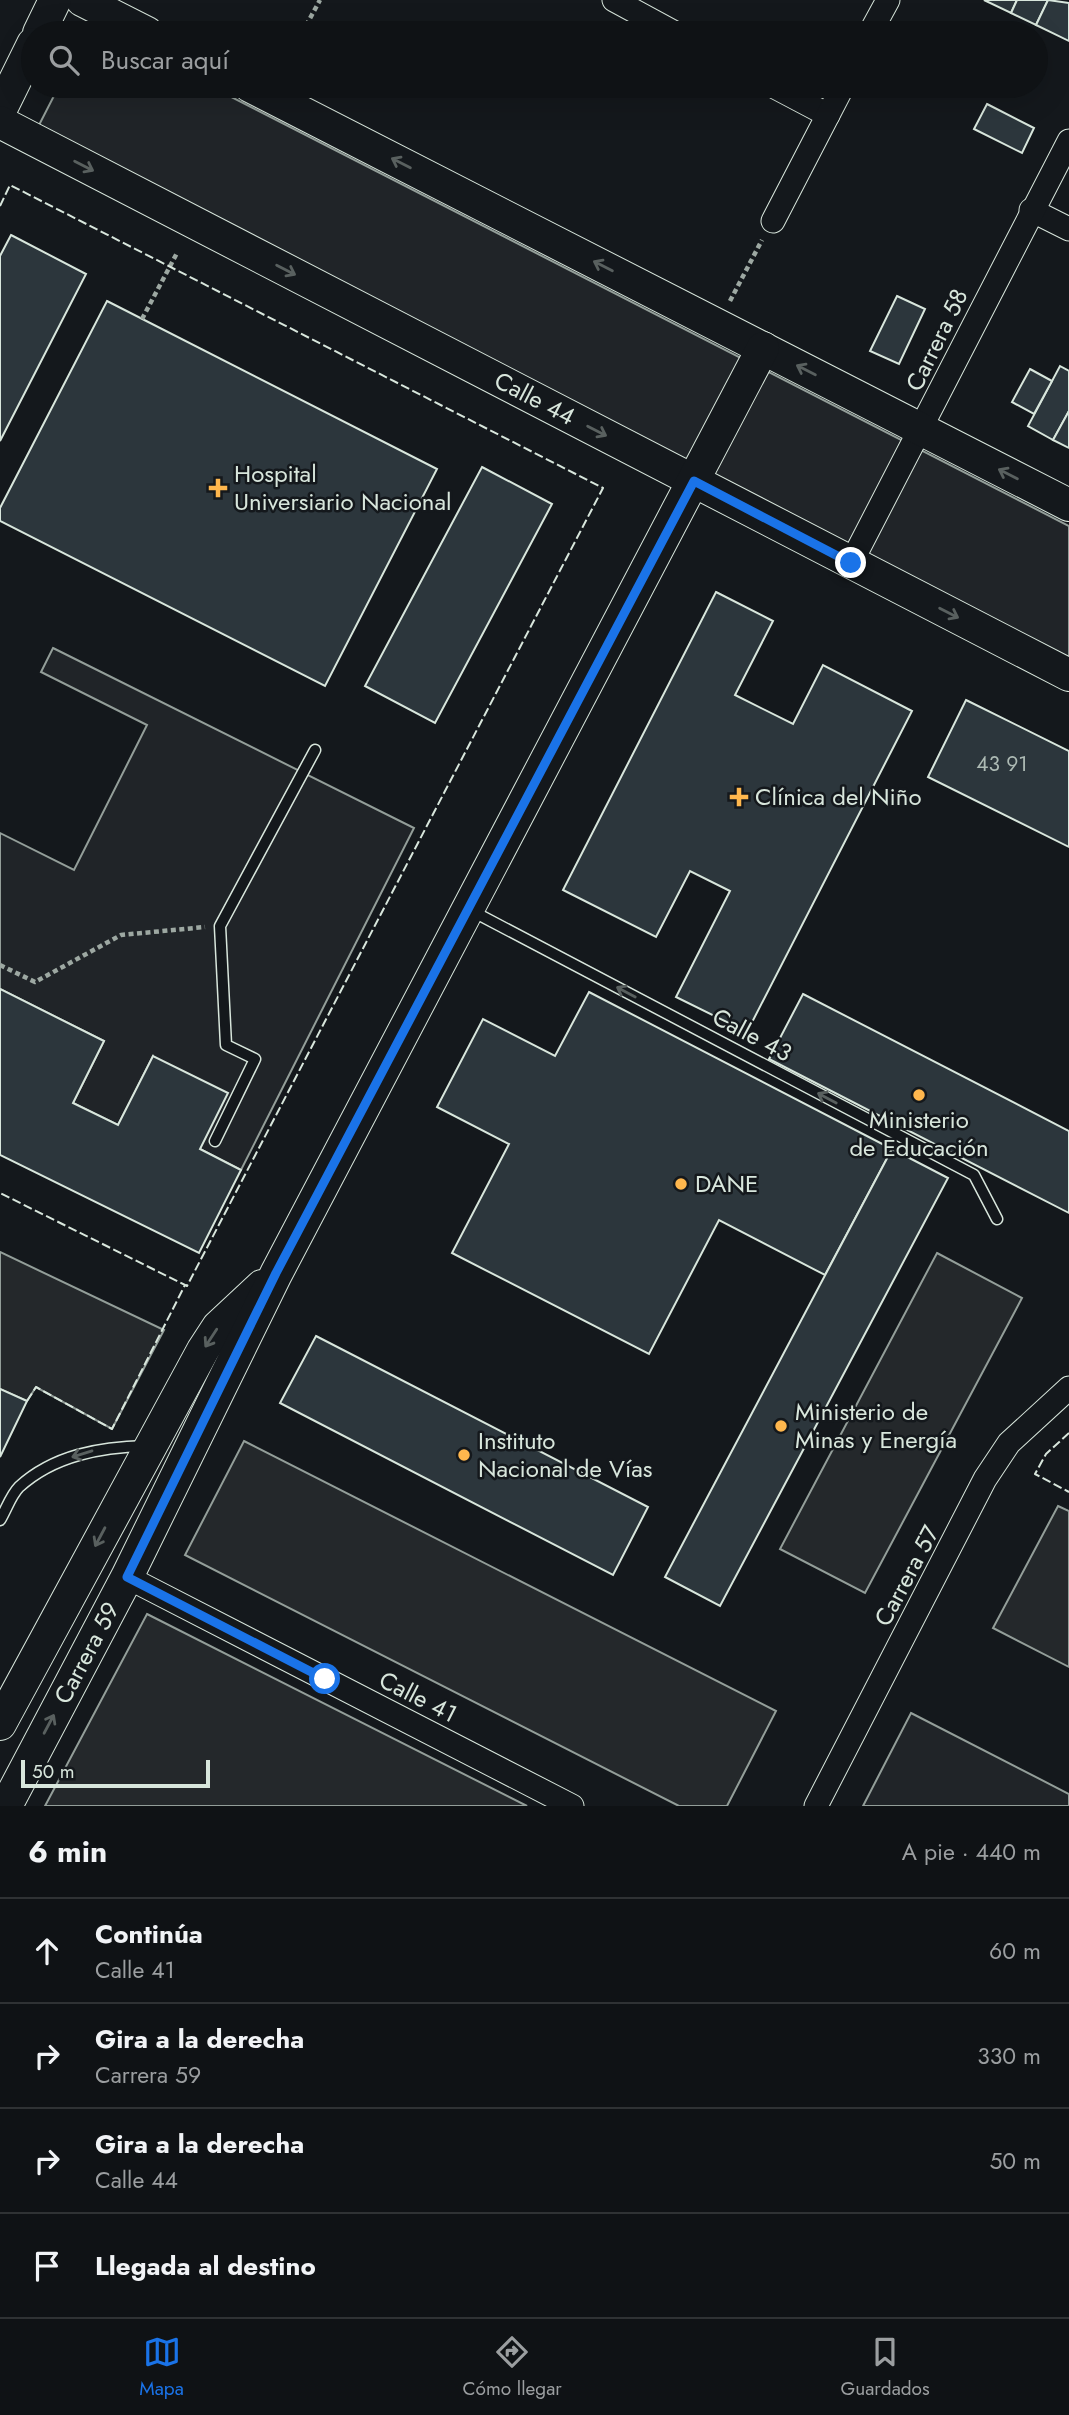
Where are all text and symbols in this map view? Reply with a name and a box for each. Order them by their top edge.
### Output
search box [21,21,1048,98]
icon: search [45,41,83,79]
text: Buscar aquí [101,41,229,79]
one-way arrow [391,155,412,169]
one-way arrow [73,159,94,173]
one-way arrow [593,259,614,273]
one-way arrow [275,264,296,278]
street label: Carrera 58 [897,283,976,397]
street label: Calle 44 [488,363,581,434]
one-way arrow [796,363,817,376]
one-way arrow [586,425,607,439]
place label: Hospital Universiario Nacional [234,456,452,519]
one-way arrow [998,466,1019,480]
marker: Hospital Universiario Nacional [208,478,228,498]
route end [835,547,866,578]
one-way arrow [938,606,959,620]
house number: 43 91 [976,749,1028,779]
place label: Clínica del Niño [755,779,922,814]
marker: Clínica del Niño [729,787,749,807]
one-way arrow [616,985,636,999]
street label: Calle 43 [706,999,798,1070]
marker: Ministerio de Educación [911,1087,927,1103]
one-way arrow [817,1091,838,1104]
place label: Ministerio de Educación [849,1102,989,1165]
place label: DANE [695,1166,758,1201]
marker: DANE [673,1176,689,1192]
one-way arrow [203,1328,217,1348]
place label: Ministerio de Minas y Energía [795,1394,957,1457]
marker: Ministerio de Minas y Energía [773,1418,789,1434]
place label: Instituto Nacional de Vías [478,1423,652,1486]
marker: Instituto Nacional de Vías [456,1447,472,1463]
one-way arrow [71,1449,93,1462]
street label: Carrera 57 [865,1519,948,1632]
one-way arrow [93,1526,106,1547]
street label: Carrera 59 [45,1596,128,1710]
street label: Calle 41 [373,1662,463,1731]
route start [309,1663,340,1694]
one-way arrow [43,1714,56,1735]
scale bar [21,1757,210,1789]
text: 50 m [32,1758,75,1785]
text: 6 min [28,1830,107,1873]
text: A pie · 440 m [902,1835,1041,1869]
text: Continúa [95,1915,203,1953]
icon: ahead [28,1932,66,1970]
text: 60 m [989,1934,1041,1968]
text: Calle 41 [95,1953,175,1987]
text: Gira a la derecha [95,2020,304,2058]
icon: right [28,2037,66,2075]
text: 330 m [977,2039,1041,2073]
text: Carrera 59 [95,2058,201,2092]
text: Gira a la derecha [95,2125,304,2163]
icon: right [28,2142,66,2180]
text: 50 m [989,2144,1041,2178]
text: Calle 44 [95,2163,178,2197]
icon: arrive [28,2247,66,2285]
text: Llegada al destino [95,2247,316,2285]
tab: Mapa [139,2333,184,2402]
tab: Cómo llegar [463,2333,562,2402]
tab: Guardados [840,2333,930,2402]

